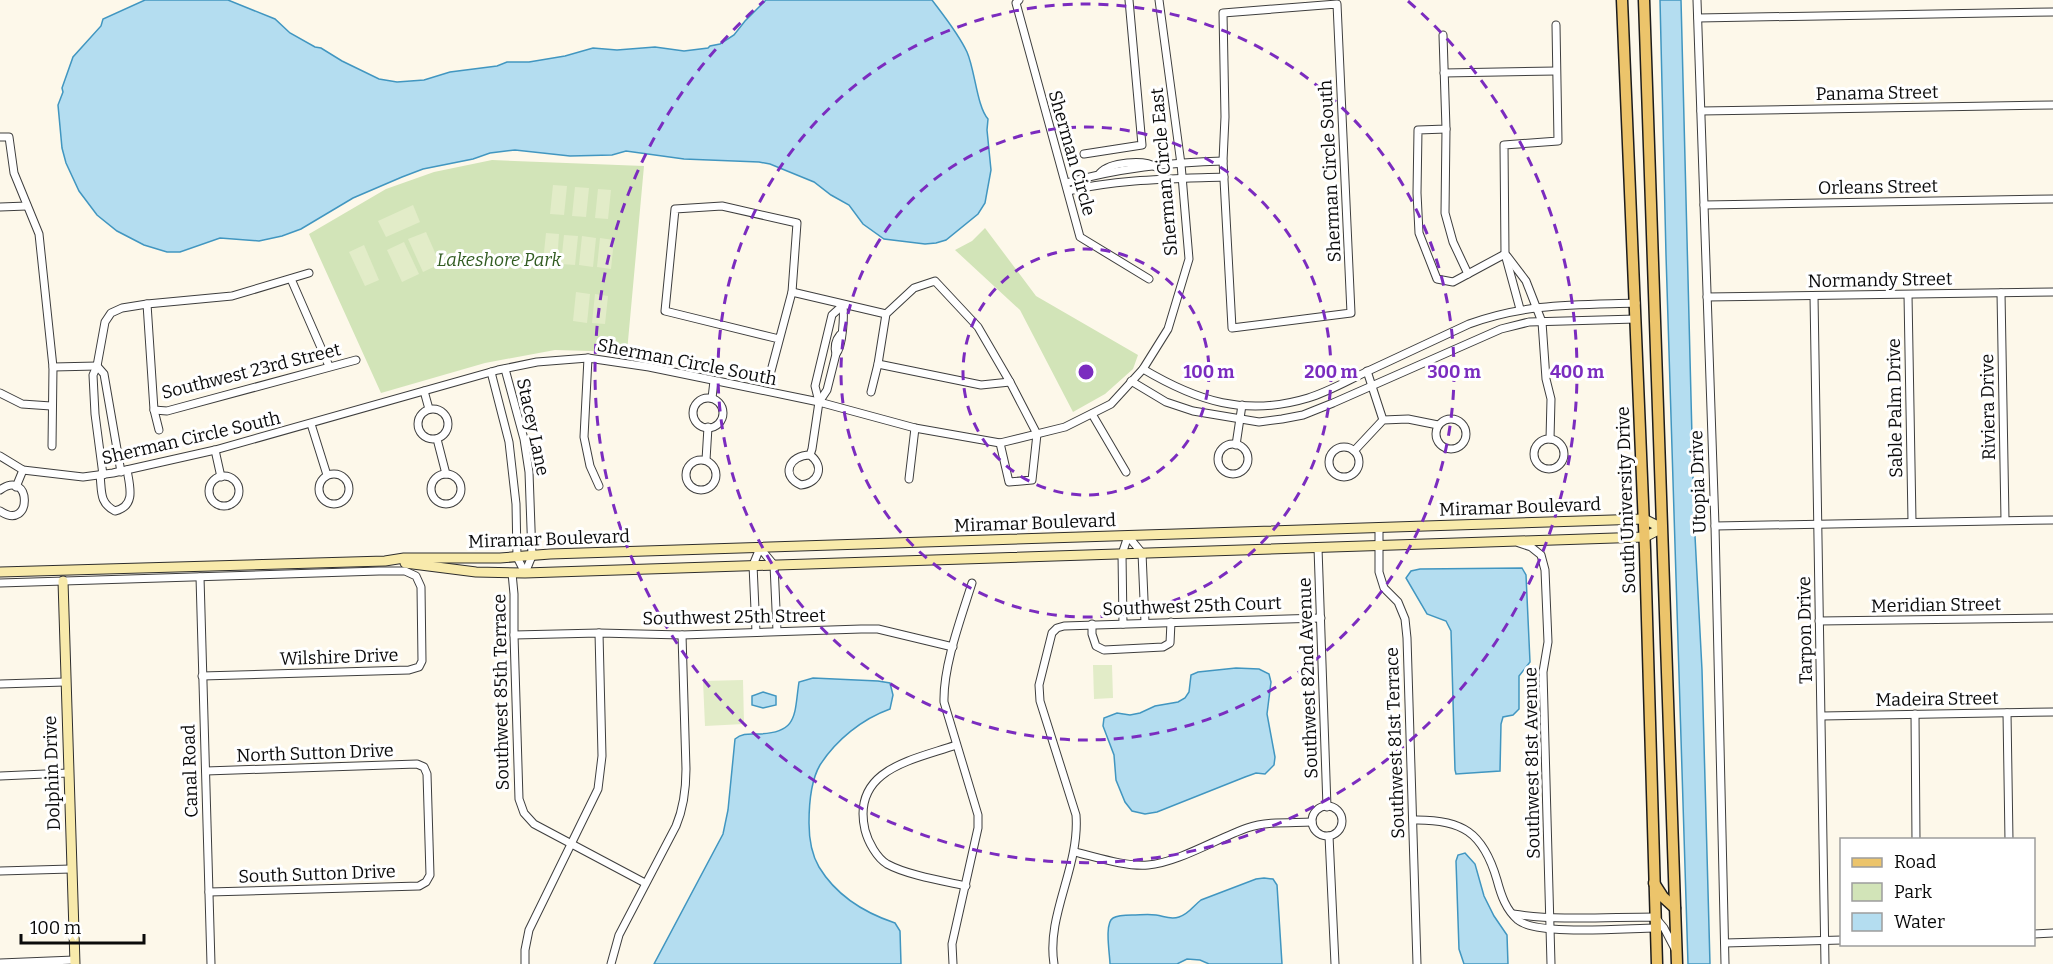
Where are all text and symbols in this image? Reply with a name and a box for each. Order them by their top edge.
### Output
street label: Sherman Circle South [1314,79,1346,263]
street label: Panama Street [1815,81,1939,105]
street label: Sherman Circle East [1146,86,1182,257]
street label: Sherman Circle [1044,88,1100,218]
street label: Orleans Street [1818,175,1939,199]
park label: Lakeshore Park [437,249,561,271]
street label: Normandy Street [1807,268,1953,292]
street label: Sherman Circle South [595,334,779,390]
street label: Southwest 23rd Street [159,338,343,404]
street label: Sable Palm Drive [1883,338,1907,478]
street label: Riviera Drive [1976,354,2000,460]
text: 100 m [1183,361,1235,383]
text: 200 m [1304,361,1358,383]
text: 300 m [1427,361,1481,383]
text: 400 m [1550,361,1604,383]
centre of rings [1076,362,1096,382]
street label: Stacey Lane [512,376,554,478]
street label: South University Drive [1612,406,1640,594]
street label: Sherman Circle South [100,407,282,469]
street label: Utopia Drive [1685,430,1711,534]
street label: Miramar Boulevard [1439,493,1602,521]
street label: Miramar Boulevard [954,509,1117,537]
street label: Miramar Boulevard [468,525,631,553]
street label: Tarpon Drive [1793,576,1817,684]
street label: Southwest 82nd Avenue [1293,577,1323,779]
street label: Southwest 25th Court [1102,592,1283,620]
street label: Meridian Street [1871,593,2002,617]
street label: Southwest 85th Terrace [488,594,514,790]
street label: Southwest 25th Street [642,604,826,630]
street label: Wilshire Drive [279,644,399,670]
street label: Southwest 81st Terrace [1381,647,1409,839]
street label: Southwest 81st Avenue [1519,667,1545,859]
street label: Madeira Street [1875,687,1999,711]
street label: Dolphin Drive [39,715,65,831]
street label: Canal Road [177,724,203,818]
street label: North Sutton Drive [236,739,394,767]
legend [1840,838,2035,946]
text: Road [1894,851,1937,873]
street label: South Sutton Drive [238,860,396,888]
text: Park [1894,881,1933,903]
scale bar [21,907,144,945]
text: Water [1894,911,1945,933]
text: 100 m [30,917,81,939]

